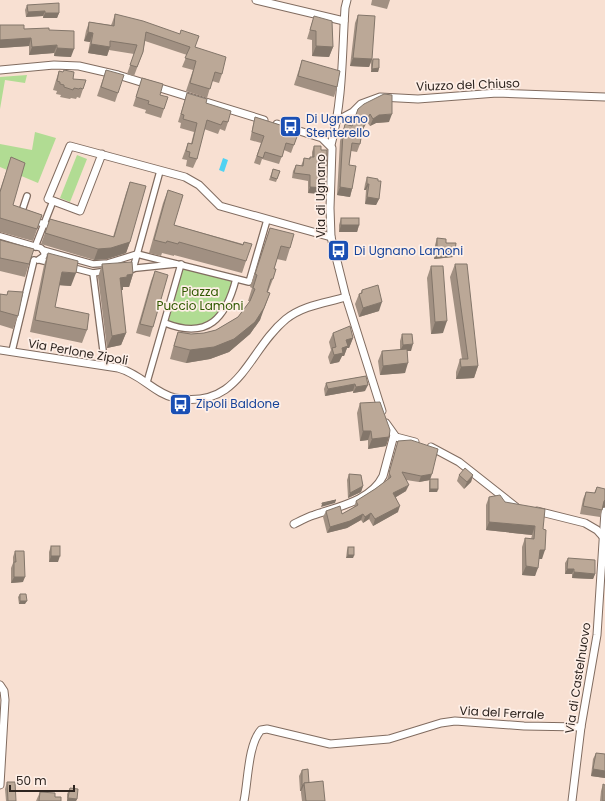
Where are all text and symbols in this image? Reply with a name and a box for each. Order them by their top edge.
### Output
street label: Viuzzo del Chiuso [416,74,520,95]
place label: Di Ugnano Stenterello [306,110,370,141]
bus stop icon: Di Ugnano Stenterello [278,113,304,139]
street label: Via di Ugnano [312,154,329,238]
bus stop icon: Di Ugnano Lamoni [326,238,352,264]
place label: Di Ugnano Lamoni [354,242,463,259]
park label: Piazza Puccio Lamoni [156,283,244,314]
street label: Via Perlone Zipoli [27,334,130,369]
bus stop icon: Zipoli Baldone [167,391,193,417]
place label: Zipoli Baldone [196,395,280,412]
street label: Via di Castelnuovo [560,621,595,735]
street label: Via del Ferrale [459,702,545,723]
scale bar [10,767,74,793]
text: 50 m [16,772,47,789]

